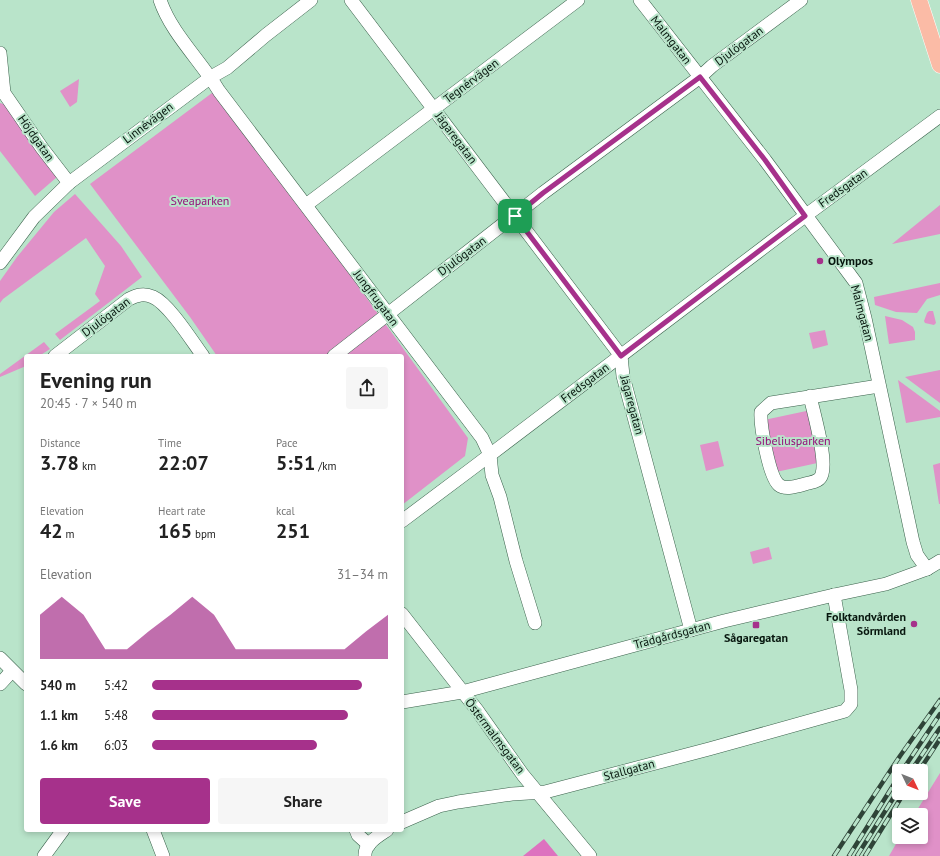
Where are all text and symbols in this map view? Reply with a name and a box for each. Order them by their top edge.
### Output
street label: Malmgatan [648,12,695,67]
street label: Djulögatan [712,23,766,69]
street label: Tegnérvägen [440,55,501,106]
street label: Linnévägen [120,99,176,146]
street label: Jägaregatan [431,108,481,167]
street label: Höjdgatan [15,112,58,164]
street label: Fredsgatan [815,165,870,210]
park label: Sveaparken [171,193,229,208]
pin [498,199,532,233]
icon: arrive [504,205,526,227]
street label: Djulögatan [435,233,489,279]
place label: Olympos [828,253,873,268]
marker: Olympos [815,256,825,266]
street label: Jungfrugatan [350,266,402,329]
street label: Malmgatan [848,283,877,343]
street label: Djulögatan [79,294,133,340]
street label: Fredsgatan [557,359,612,406]
text: Evening run [40,366,152,394]
button: share [346,367,388,409]
street label: Jägaregatan [617,373,648,436]
text: 20:45 · 7 × 540 m [40,395,137,412]
park label: Sibeliusparken [755,433,831,448]
text: Distance [40,436,80,450]
text: Time [158,436,182,450]
text: Pace [276,436,298,450]
text: 3.78 [40,450,79,476]
text: 22:07 [158,450,209,476]
text: 5:51 [276,450,315,476]
text: km [79,459,96,473]
text: /km [315,459,336,473]
text: Elevation [40,504,84,518]
text: Heart rate [158,504,206,518]
text: kcal [276,504,295,518]
text: 42 [40,518,63,544]
text: 165 [158,518,192,544]
text: 251 [276,518,310,544]
text: m [63,527,75,541]
text: bpm [192,527,216,541]
text: Elevation [40,566,92,583]
text: 31–34 m [337,566,388,583]
place label: Folktandvården Sörmland [826,609,906,638]
street label: Trädgårdsgatan [632,617,712,652]
marker: Folktandvården Sörmland [909,619,919,629]
marker: Sågaregatan [751,620,761,630]
place label: Sågaregatan [724,630,788,645]
text: 540 m [40,677,76,694]
text: 5:42 [104,677,128,694]
street label: Östermalmsgatan [462,695,529,776]
text: 1.1 km [40,707,78,724]
text: 5:48 [104,707,128,724]
text: 1.6 km [40,737,78,754]
text: 6:03 [104,737,128,754]
street label: Stallgatan [602,755,656,784]
north arrow [892,764,928,800]
map controls [892,764,928,844]
button: Save [40,778,210,824]
button: Share [218,778,388,824]
button: layers [892,808,928,844]

